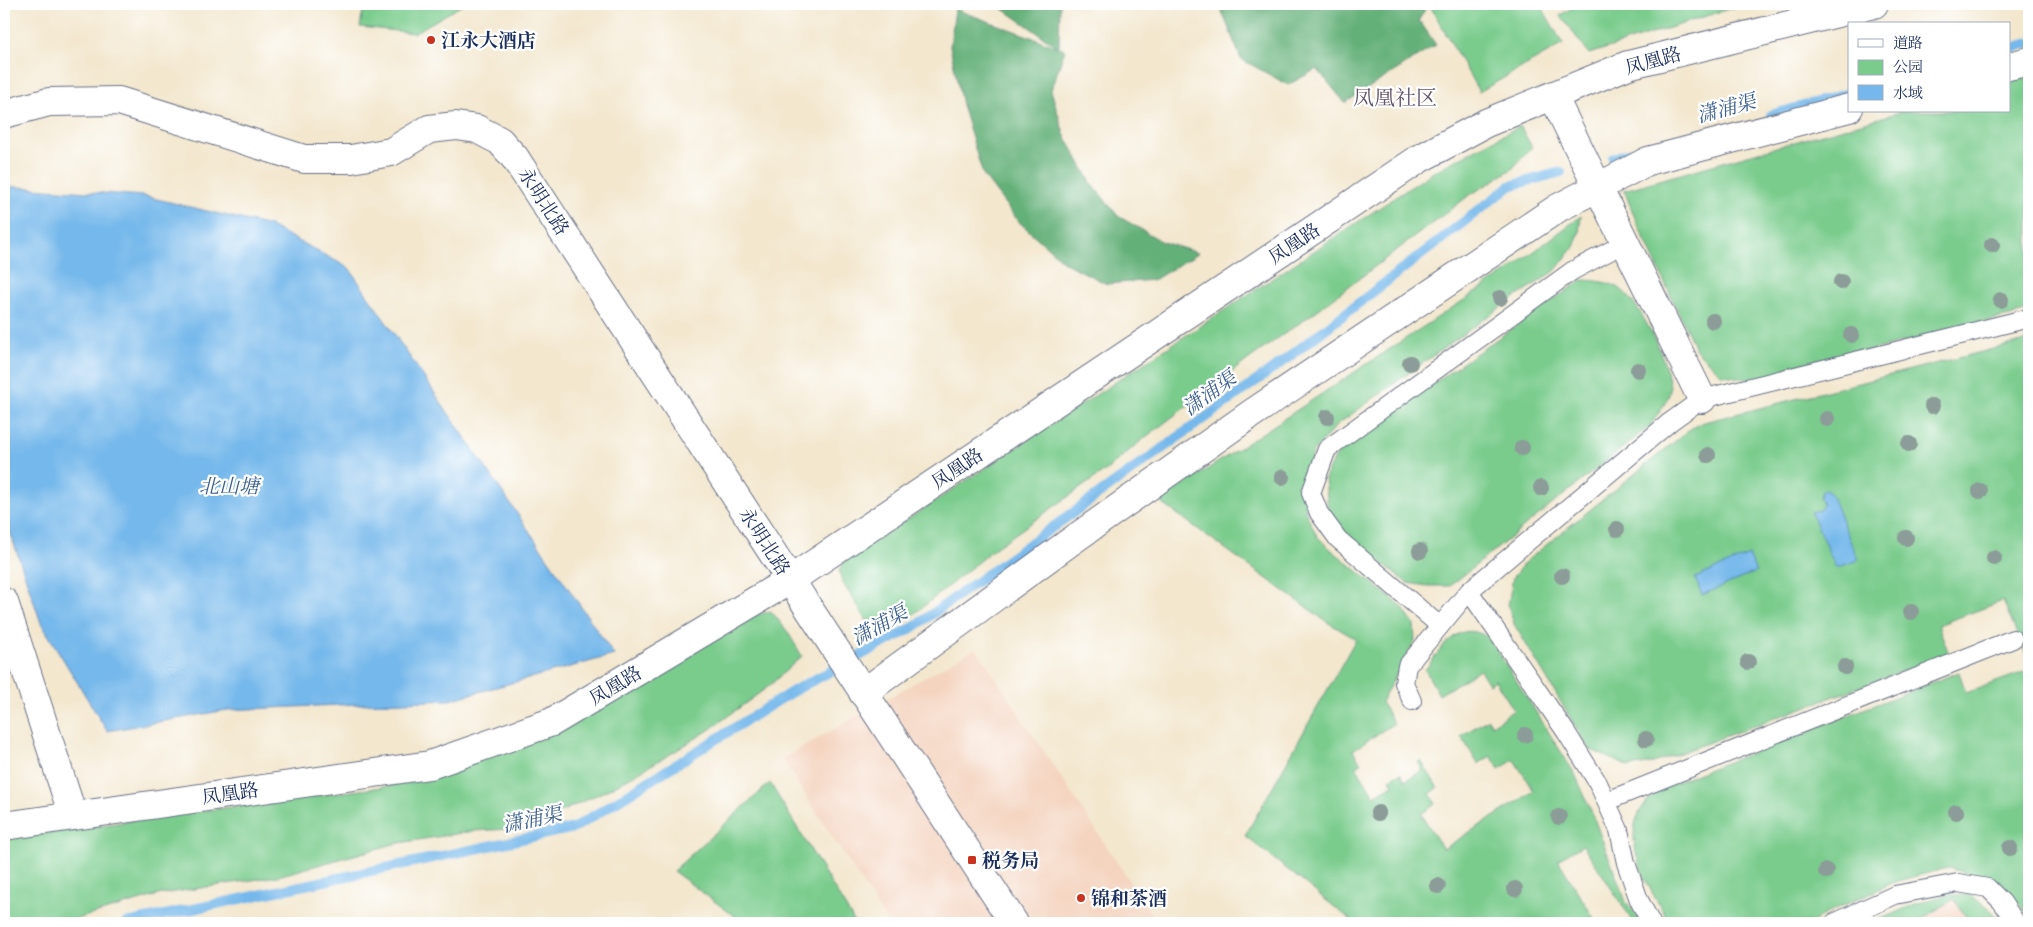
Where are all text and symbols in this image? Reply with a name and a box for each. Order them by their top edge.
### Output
legend [1848,22,2010,112]
place label: 江永大酒店 [441,28,536,54]
text: 道路 [1893,33,1923,53]
marker: 江永大酒店 [425,34,437,46]
street label: 凤凰路 [1622,41,1684,81]
text: 公园 [1893,57,1923,77]
text: 水域 [1893,83,1923,103]
district label: 凤凰社区 [1353,84,1437,113]
water label: 潇浦渠 [1694,87,1761,129]
street label: 永明北路 [512,163,575,241]
street label: 凤凰路 [1264,217,1325,271]
water label: 潇浦渠 [1177,363,1244,422]
street label: 凤凰路 [927,442,988,496]
water label: 北山塘 [199,473,262,500]
street label: 永明北路 [733,503,796,581]
water label: 潇浦渠 [846,598,915,652]
street label: 凤凰路 [584,660,647,712]
street label: 凤凰路 [200,777,260,811]
water label: 潇浦渠 [500,799,567,839]
place label: 税务局 [982,848,1039,874]
marker: 税务局 [966,854,978,866]
place label: 锦和茶酒 [1091,886,1167,912]
marker: 锦和茶酒 [1075,892,1087,904]

